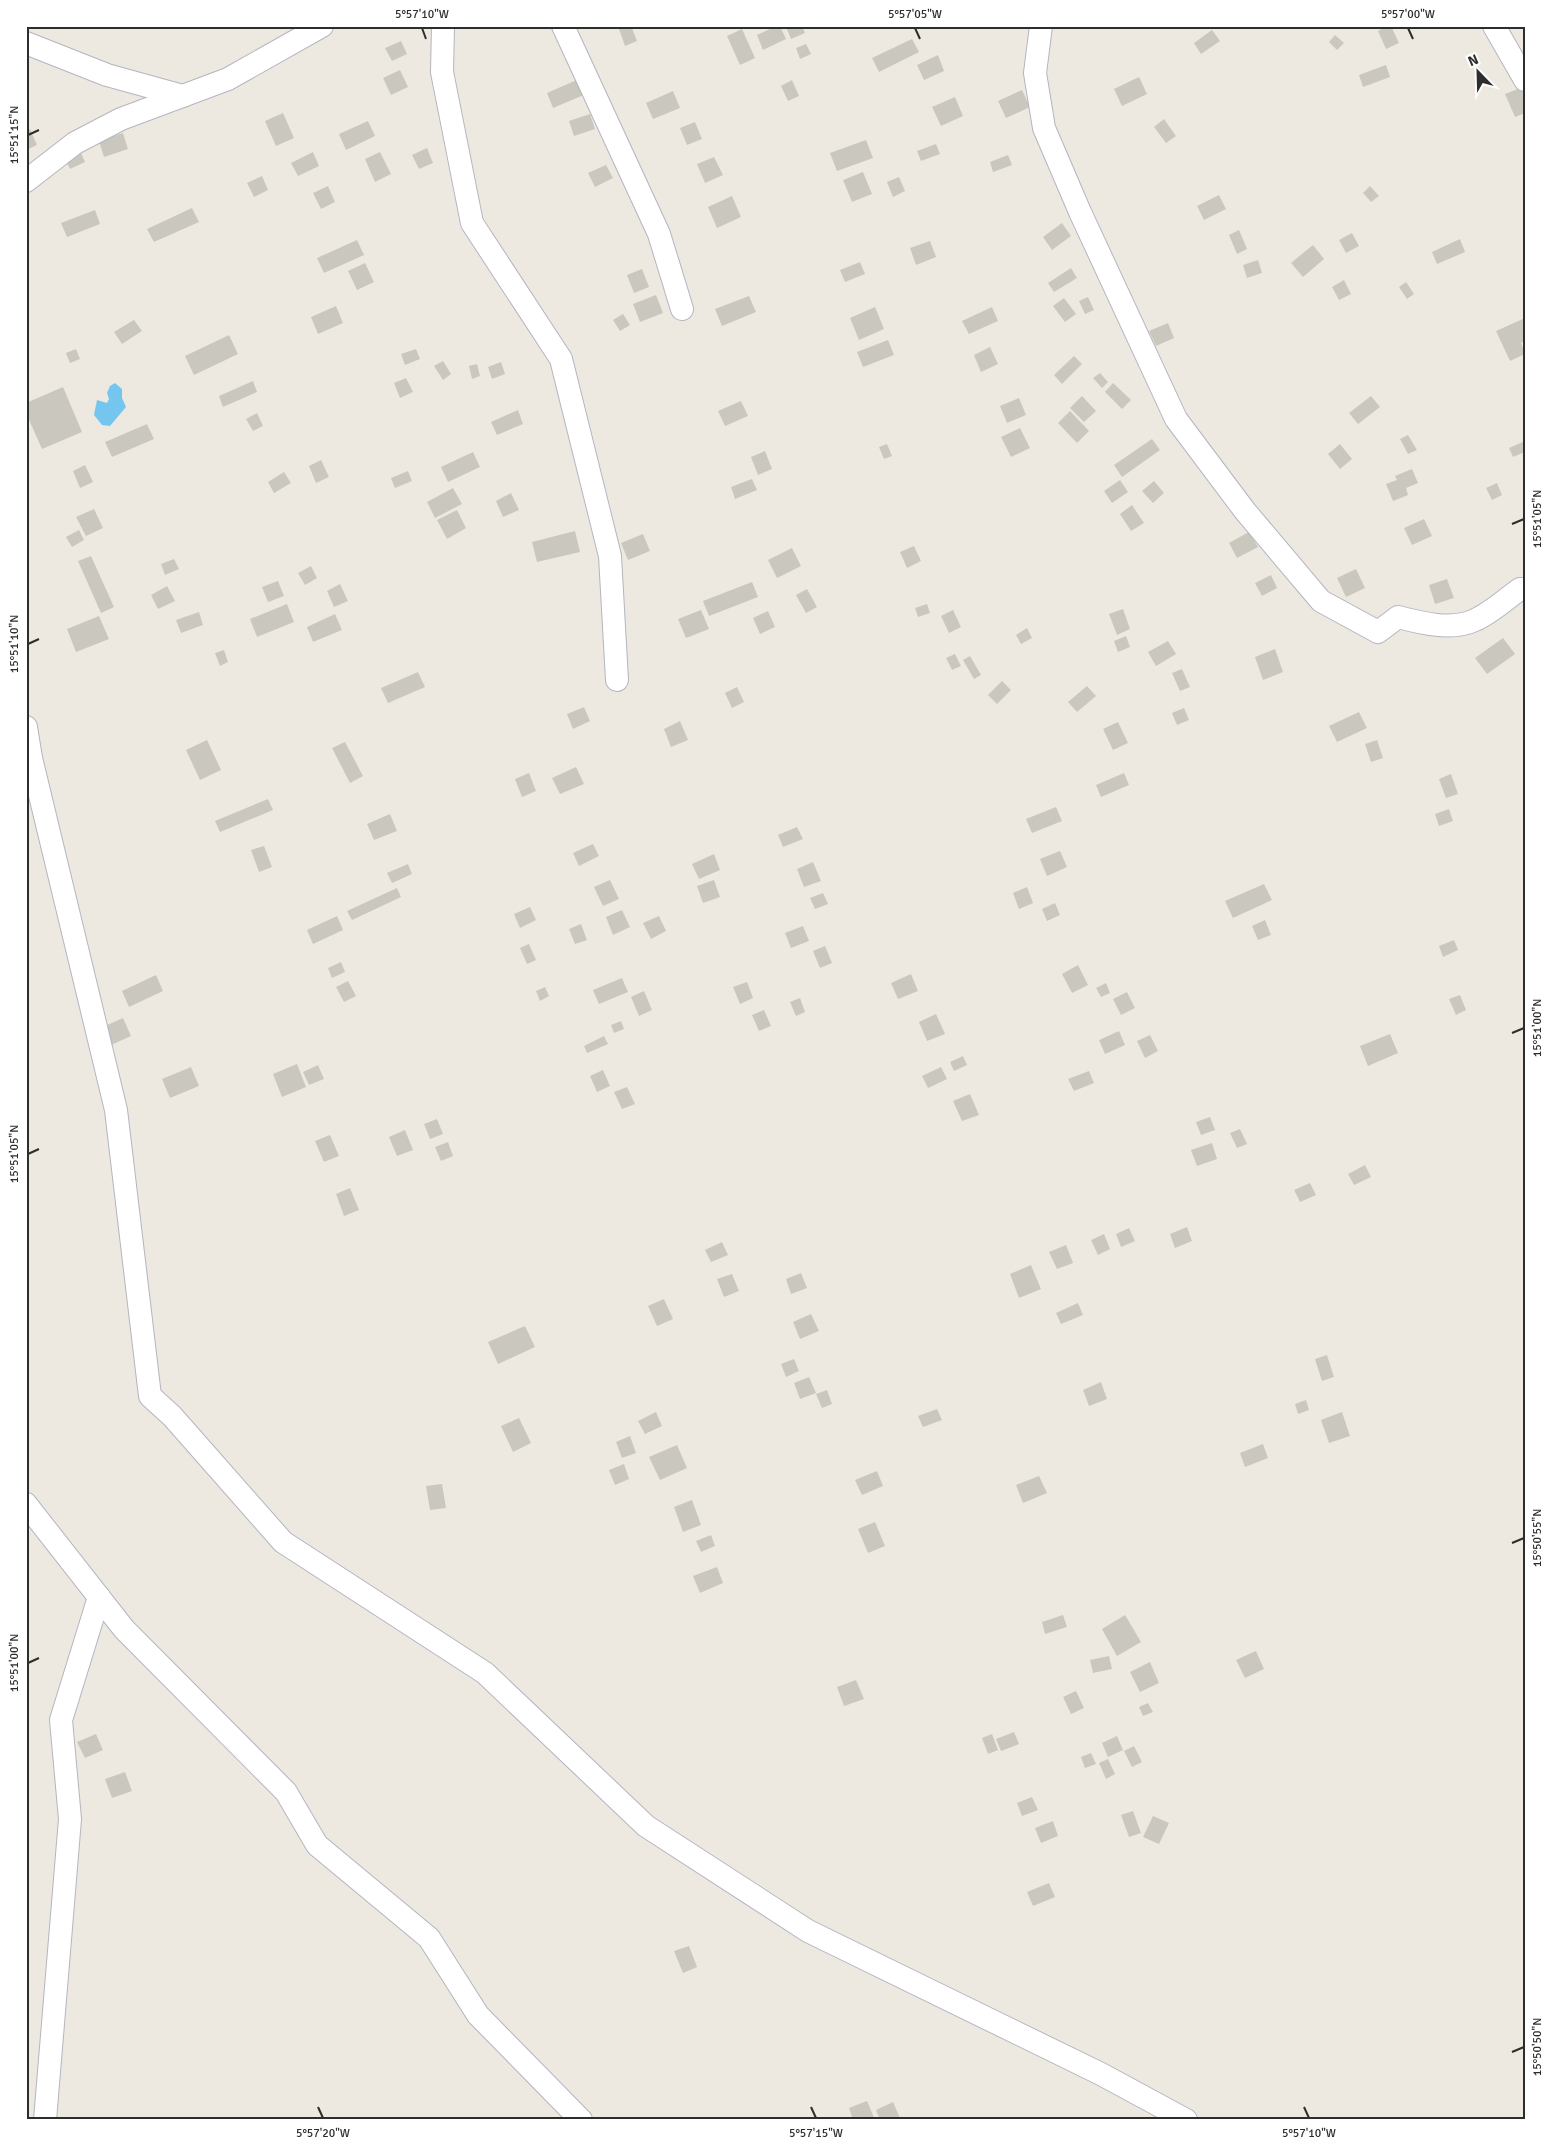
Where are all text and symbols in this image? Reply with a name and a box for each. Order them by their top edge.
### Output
text: 5°57'10"W [395,7,449,22]
text: 5°57'05"W [888,7,942,22]
text: 5°57'00"W [1381,7,1435,22]
north arrow [1454,48,1504,98]
text: N [1465,51,1481,70]
text: 15°51'15"N [7,106,22,164]
text: 15°51'05"N [1530,490,1545,548]
text: 15°51'10"N [7,615,22,673]
text: 15°51'00"N [1530,999,1545,1057]
text: 15°51'05"N [7,1125,22,1183]
text: 15°50'55"N [1530,1509,1545,1567]
text: 15°51'00"N [7,1634,22,1692]
text: 15°50'50"N [1530,2018,1545,2076]
text: 5°57'20"W [296,2126,350,2141]
text: 5°57'15"W [789,2126,843,2141]
text: 5°57'10"W [1282,2126,1336,2141]

